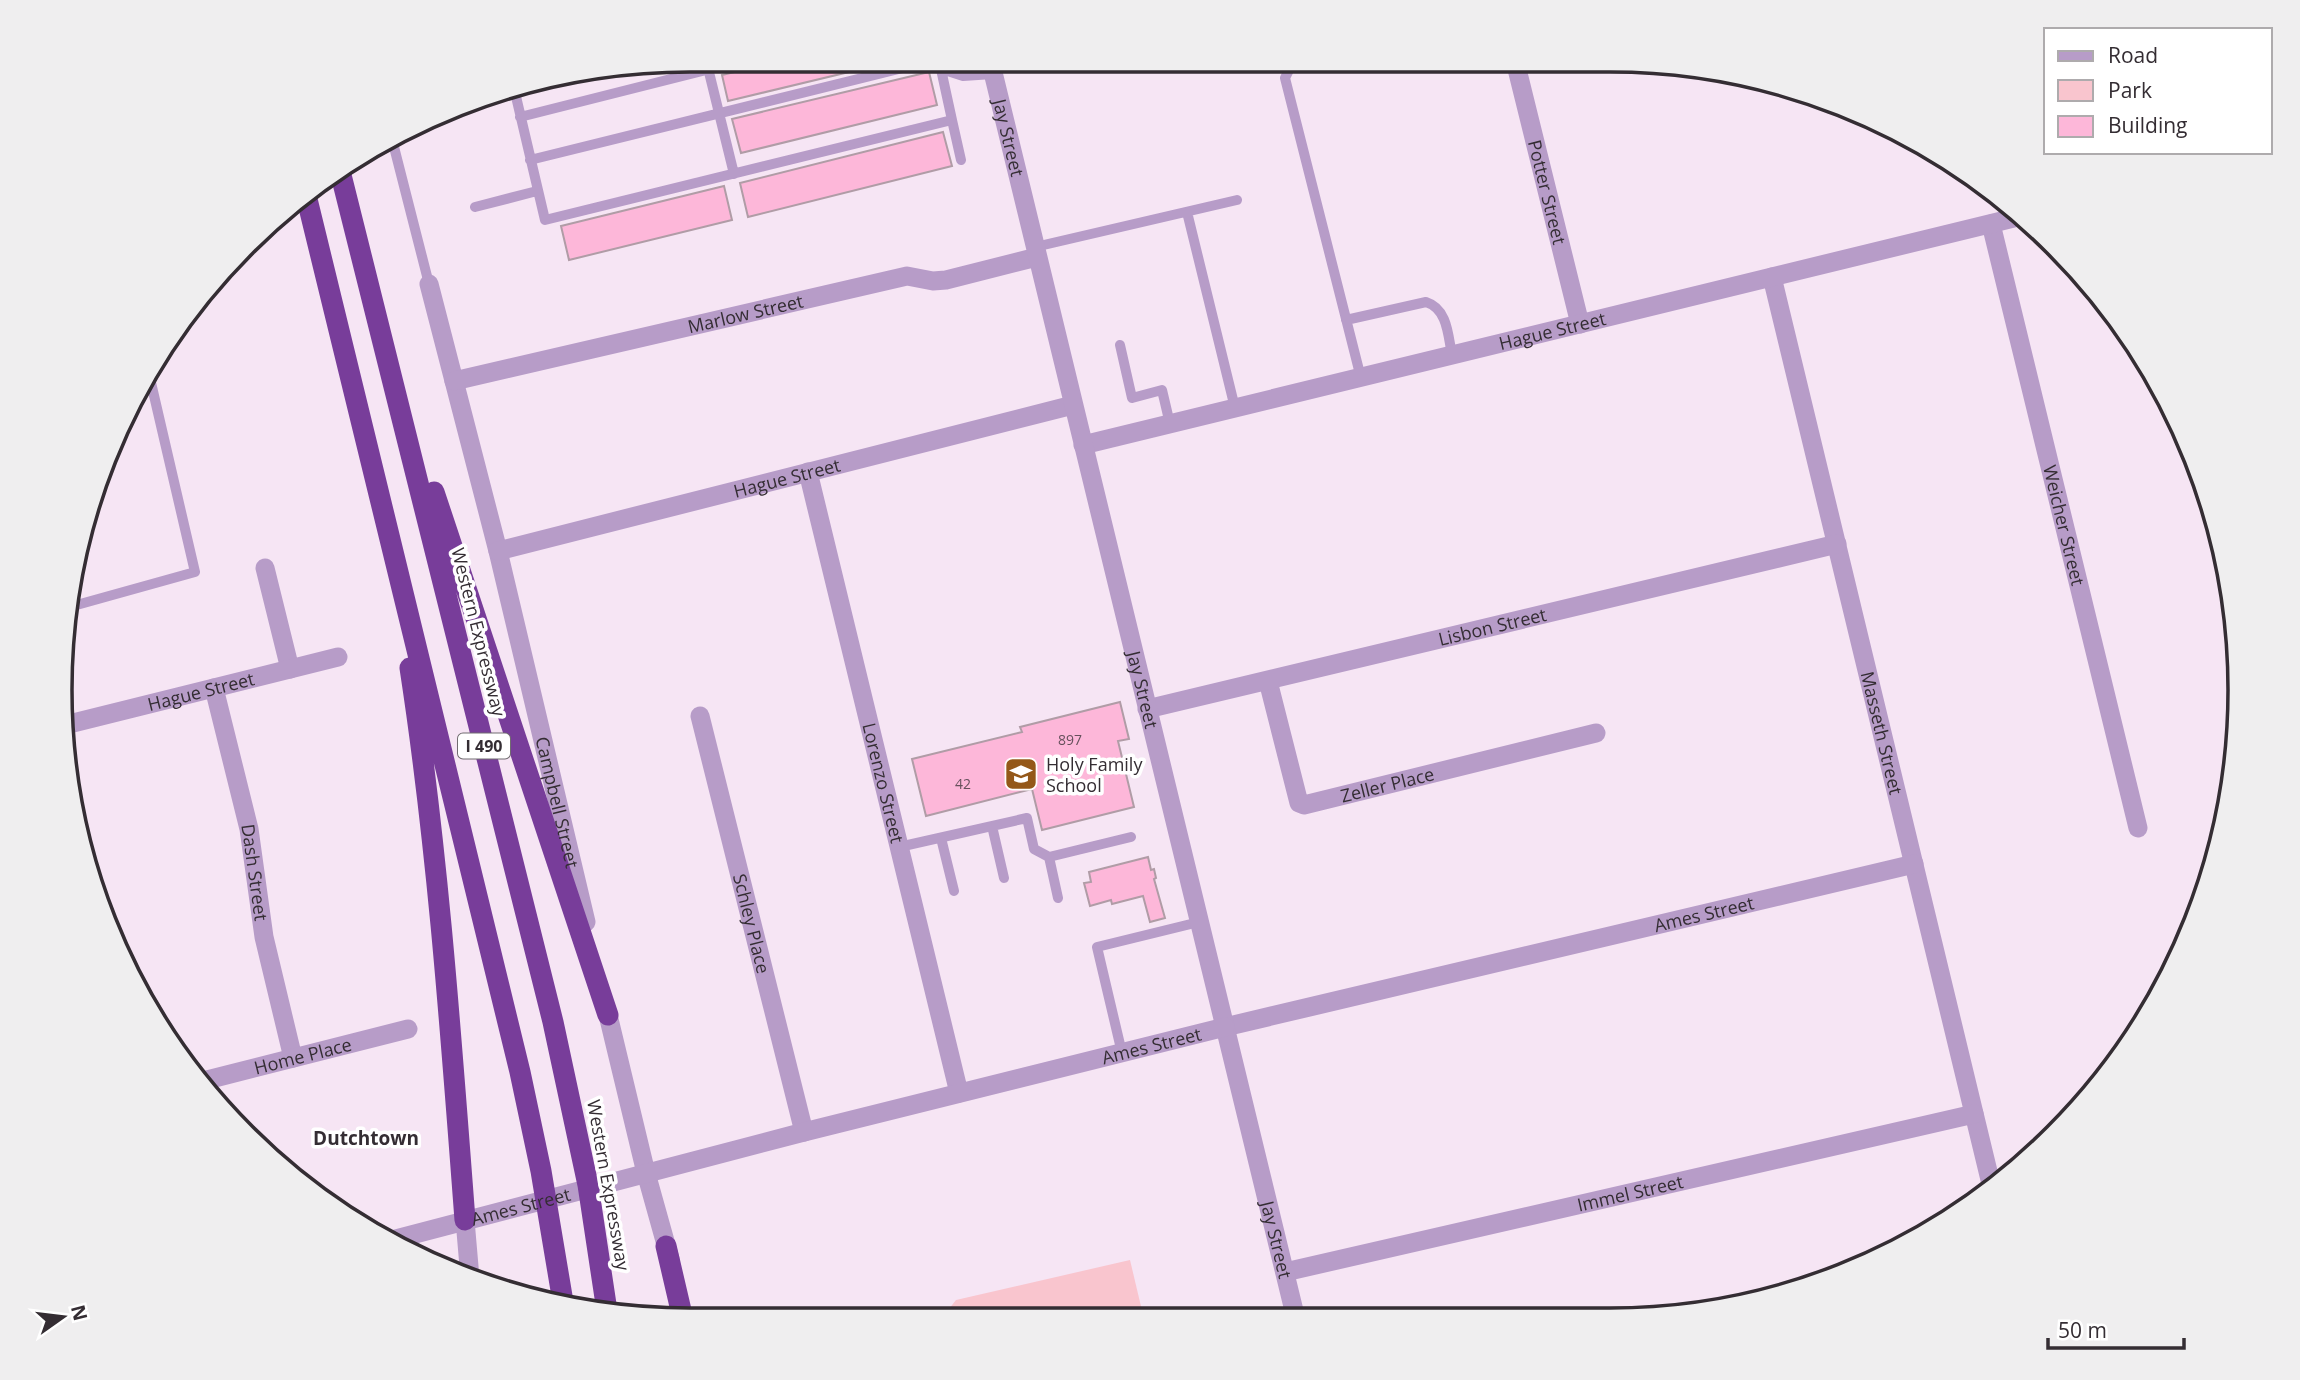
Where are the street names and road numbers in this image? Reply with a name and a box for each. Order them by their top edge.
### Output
street label: Jay Street [987,95,1030,179]
street label: Potter Street [1523,137,1572,247]
street label: Marlow Street [685,288,805,338]
street label: Hague Street [1496,306,1608,355]
street label: Hague Street [731,453,843,503]
street label: Weicher Street [2038,462,2091,588]
street label: Western Expressway [446,545,512,720]
street label: Lisbon Street [1436,602,1549,651]
street label: Jay Street [1122,647,1164,731]
street label: Hague Street [145,666,257,716]
street label: Masseth Street [1856,669,1909,797]
street label: Lorenzo Street [857,720,910,846]
road number: I 490 [458,734,510,758]
street label: Campbell Street [530,734,585,870]
street label: Zeller Place [1338,761,1437,808]
street label: Dash Street [236,822,274,922]
street label: Schley Place [728,871,776,976]
street label: Ames Street [1652,890,1756,937]
street label: Ames Street [1099,1021,1204,1069]
street label: Home Place [251,1032,354,1080]
street label: Western Expressway [582,1098,636,1273]
street label: Immel Street [1575,1169,1685,1217]
street label: Ames Street [468,1182,573,1231]
street label: Jay Street [1255,1197,1298,1281]

